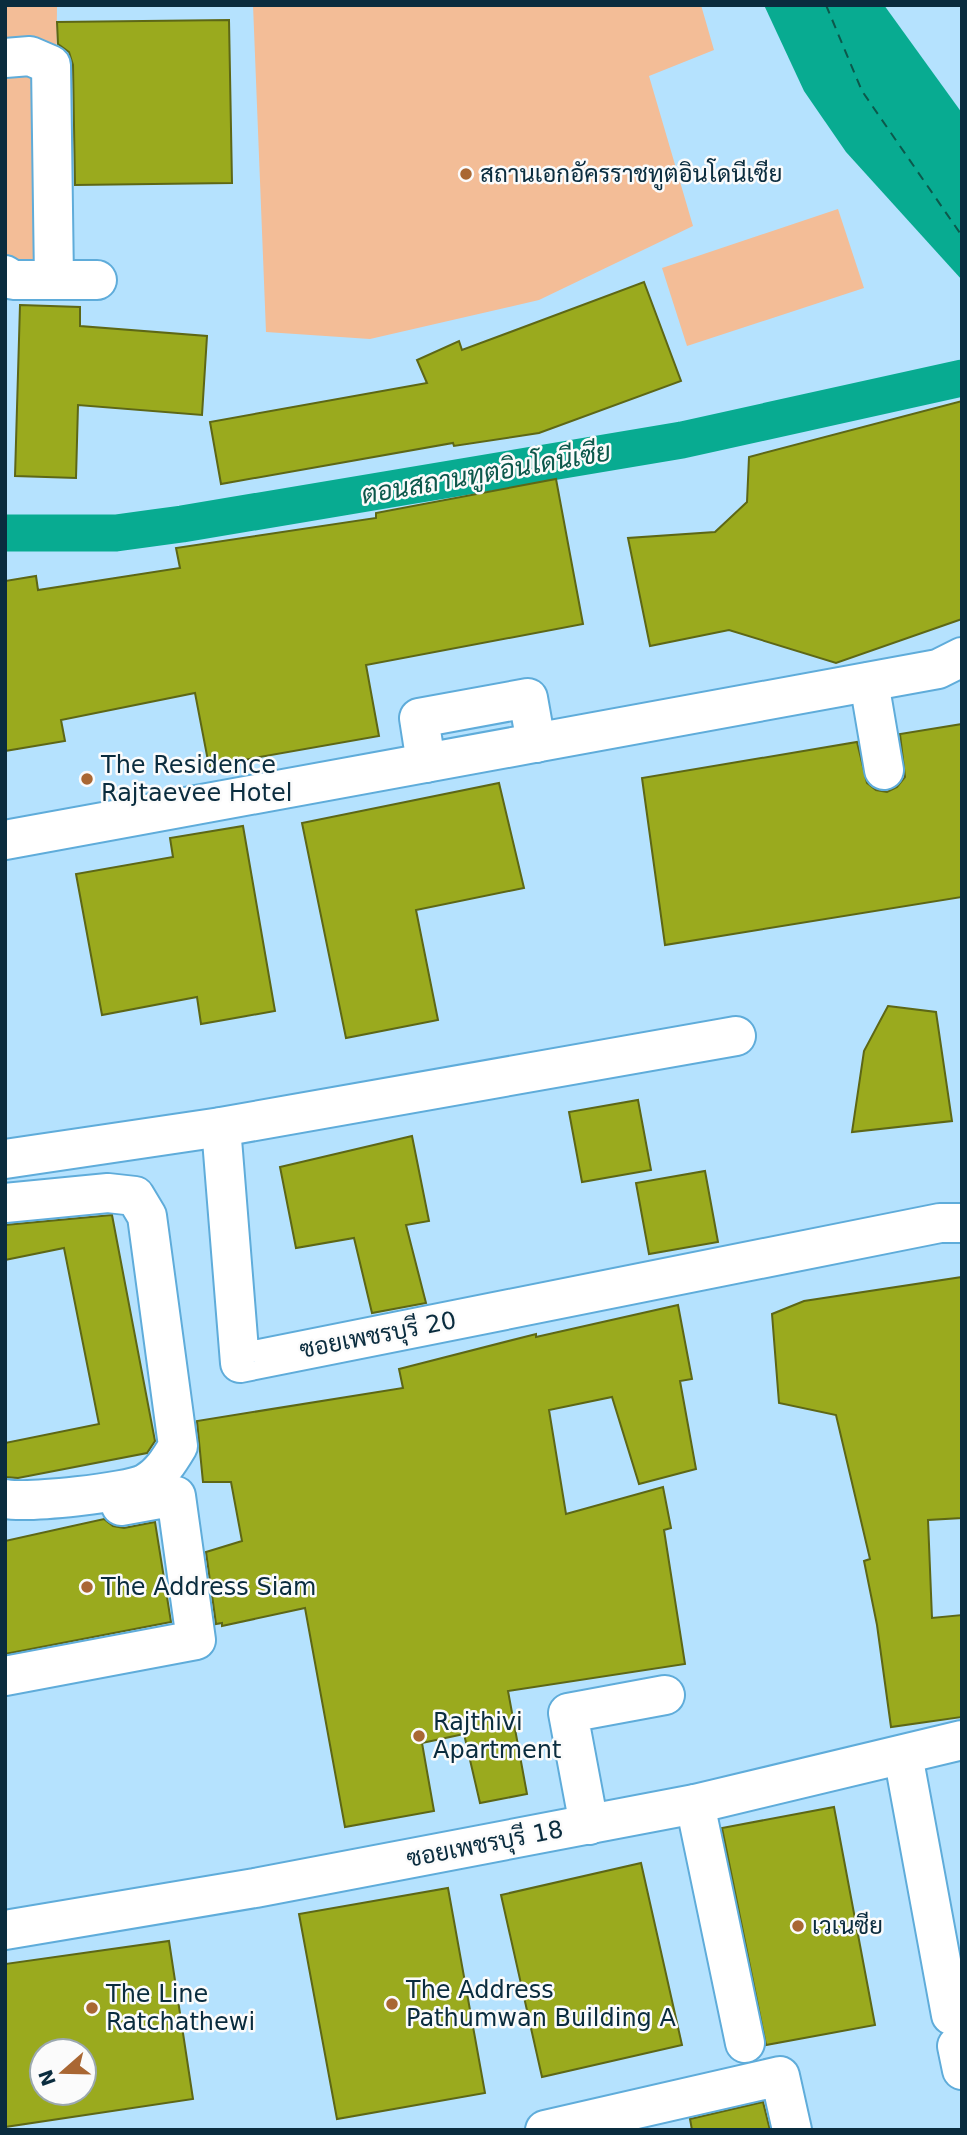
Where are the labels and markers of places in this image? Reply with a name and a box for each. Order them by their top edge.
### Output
place label: สถานเอกอัครราชทูตอินโดนีเซีย [480,158,782,191]
marker: สถานเอกอัครราชทูตอินโดนีเซีย [458,166,474,182]
place label: The Residence Rajtaevee Hotel [100,751,292,807]
marker: The Residence Rajtaevee Hotel [79,771,95,787]
place label: The Address Siam [100,1573,316,1601]
marker: The Address Siam [79,1579,95,1595]
place label: Rajthivi Apartment [433,1708,561,1764]
marker: Rajthivi Apartment [411,1728,427,1744]
place label: เวเนซีย [812,1911,883,1940]
marker: เวเนซีย [790,1918,806,1934]
place label: The Address Pathumwan Building A [405,1976,676,2032]
place label: The Line Ratchathewi [105,1980,255,2036]
marker: The Address Pathumwan Building A [384,1996,400,2012]
marker: The Line Ratchathewi [84,2000,100,2016]

